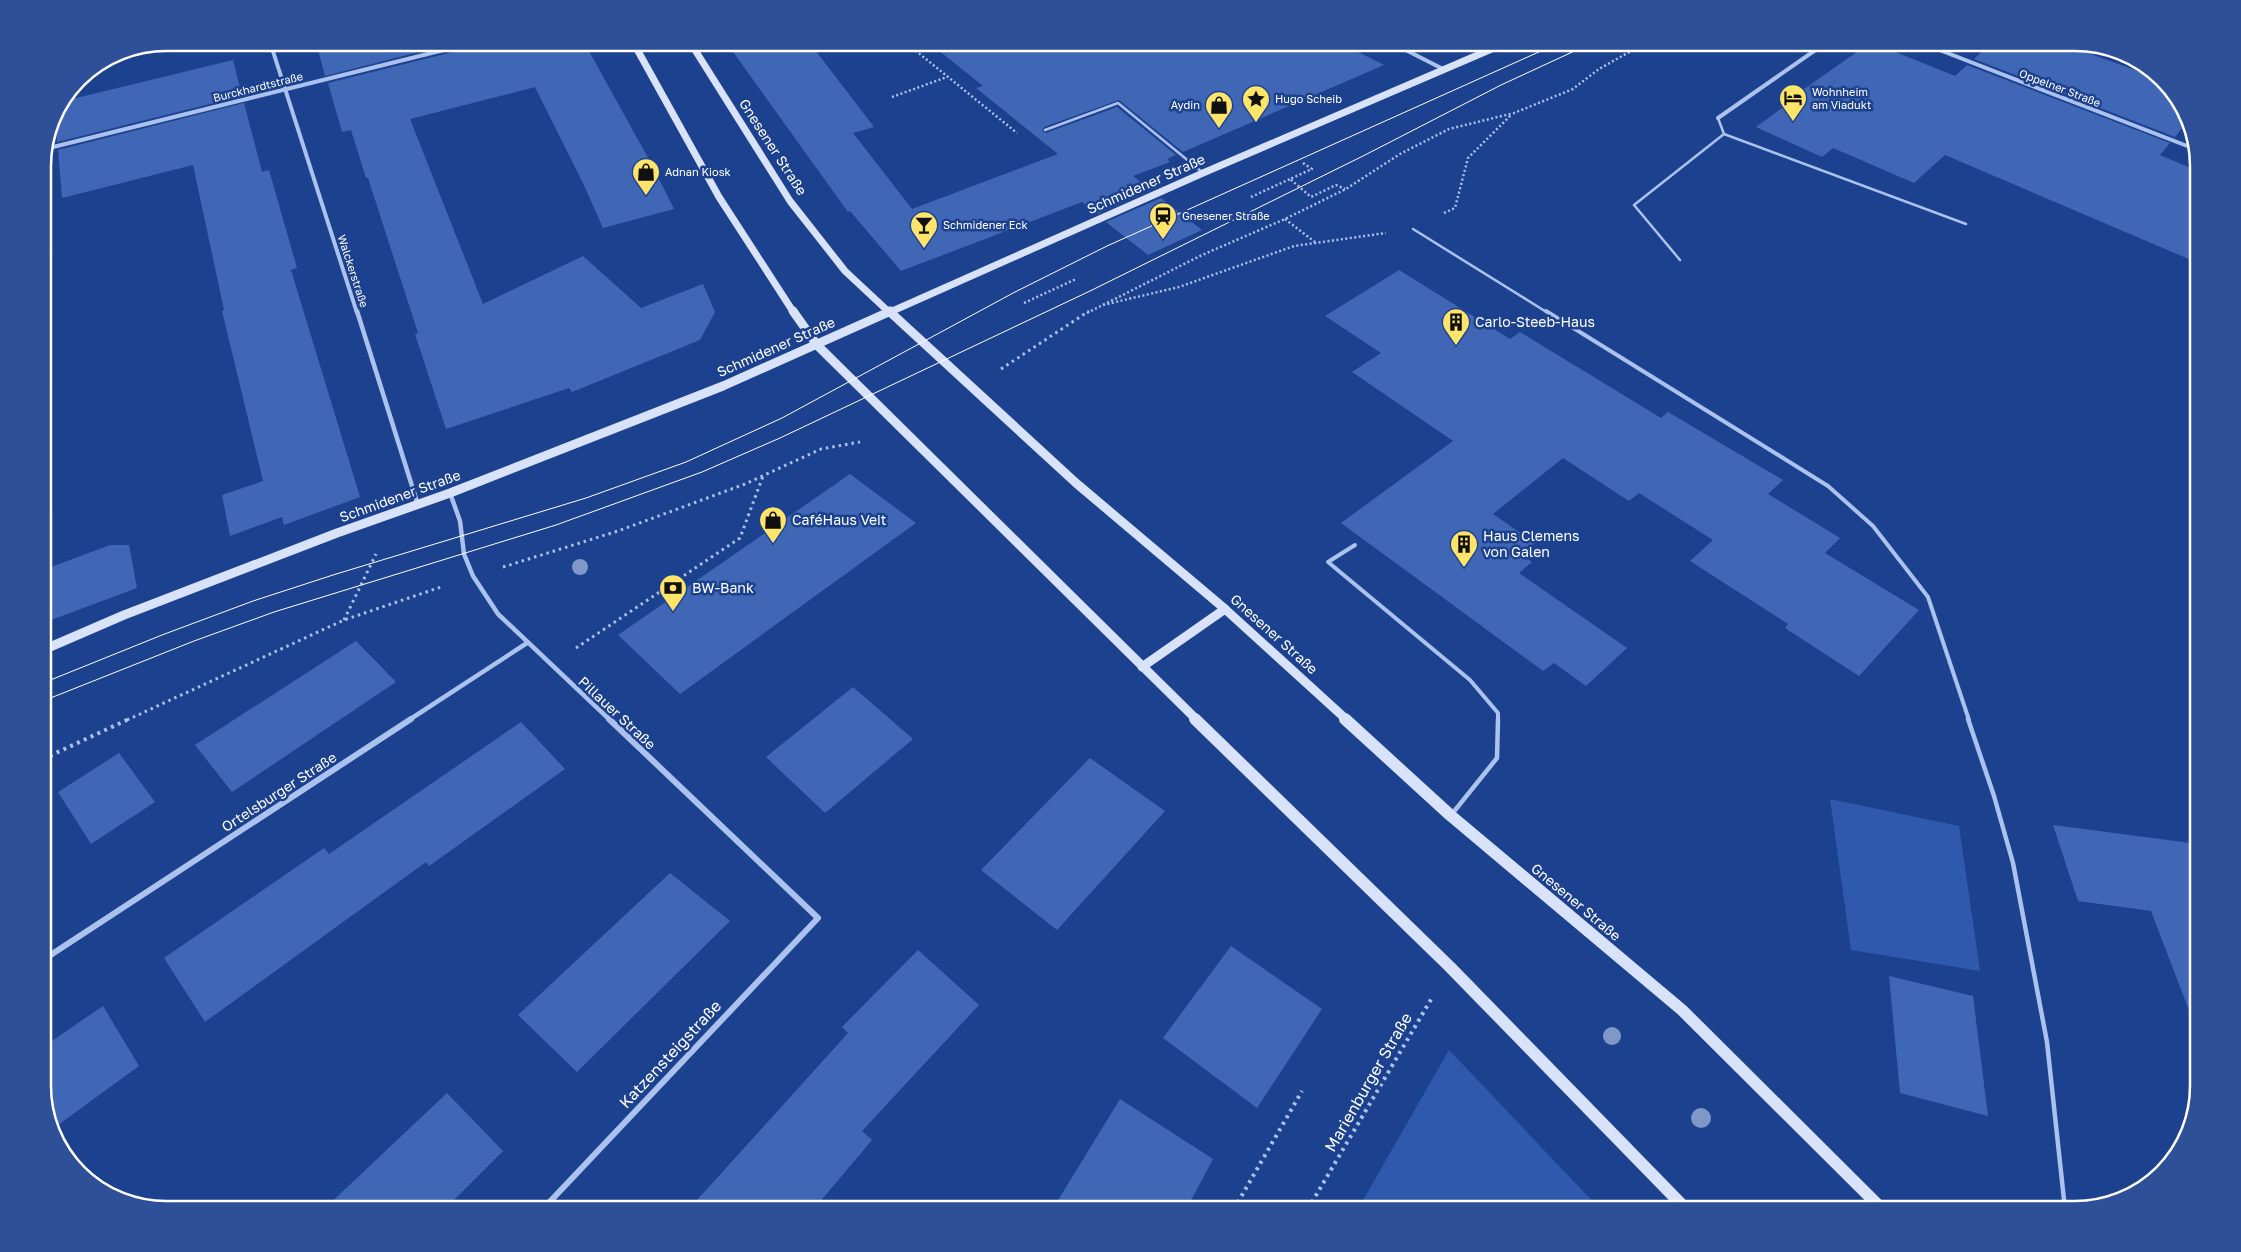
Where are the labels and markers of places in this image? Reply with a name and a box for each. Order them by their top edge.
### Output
hotel icon: Wohnheim am Viadukt [1778,83,1808,122]
place icon: Hugo Scheib [1241,84,1271,123]
place label: Wohnheim am Viadukt [1812,85,1872,111]
shop icon: Aydin [1204,90,1234,129]
place label: Hugo Scheib [1275,92,1342,105]
place label: Aydin [1171,98,1200,111]
shop icon: Adnan Kiosk [631,157,661,196]
place label: Adnan Kiosk [665,165,731,178]
station icon: Gnesener Straße [1148,201,1178,240]
place label: Gnesener Straße [1182,209,1270,222]
bar icon: Schmidener Eck [909,210,939,249]
place label: Schmidener Eck [943,218,1028,231]
building icon: Carlo-Steeb-Haus [1441,307,1471,346]
place label: Carlo-Steeb-Haus [1475,313,1595,330]
shop icon: CaféHaus Veit [758,505,788,544]
place label: CaféHaus Veit [792,511,886,528]
place label: Haus Clemens von Galen [1483,527,1579,560]
building icon: Haus Clemens von Galen [1449,529,1479,568]
bank icon: BW-Bank [658,573,688,612]
place label: BW-Bank [692,579,754,596]

